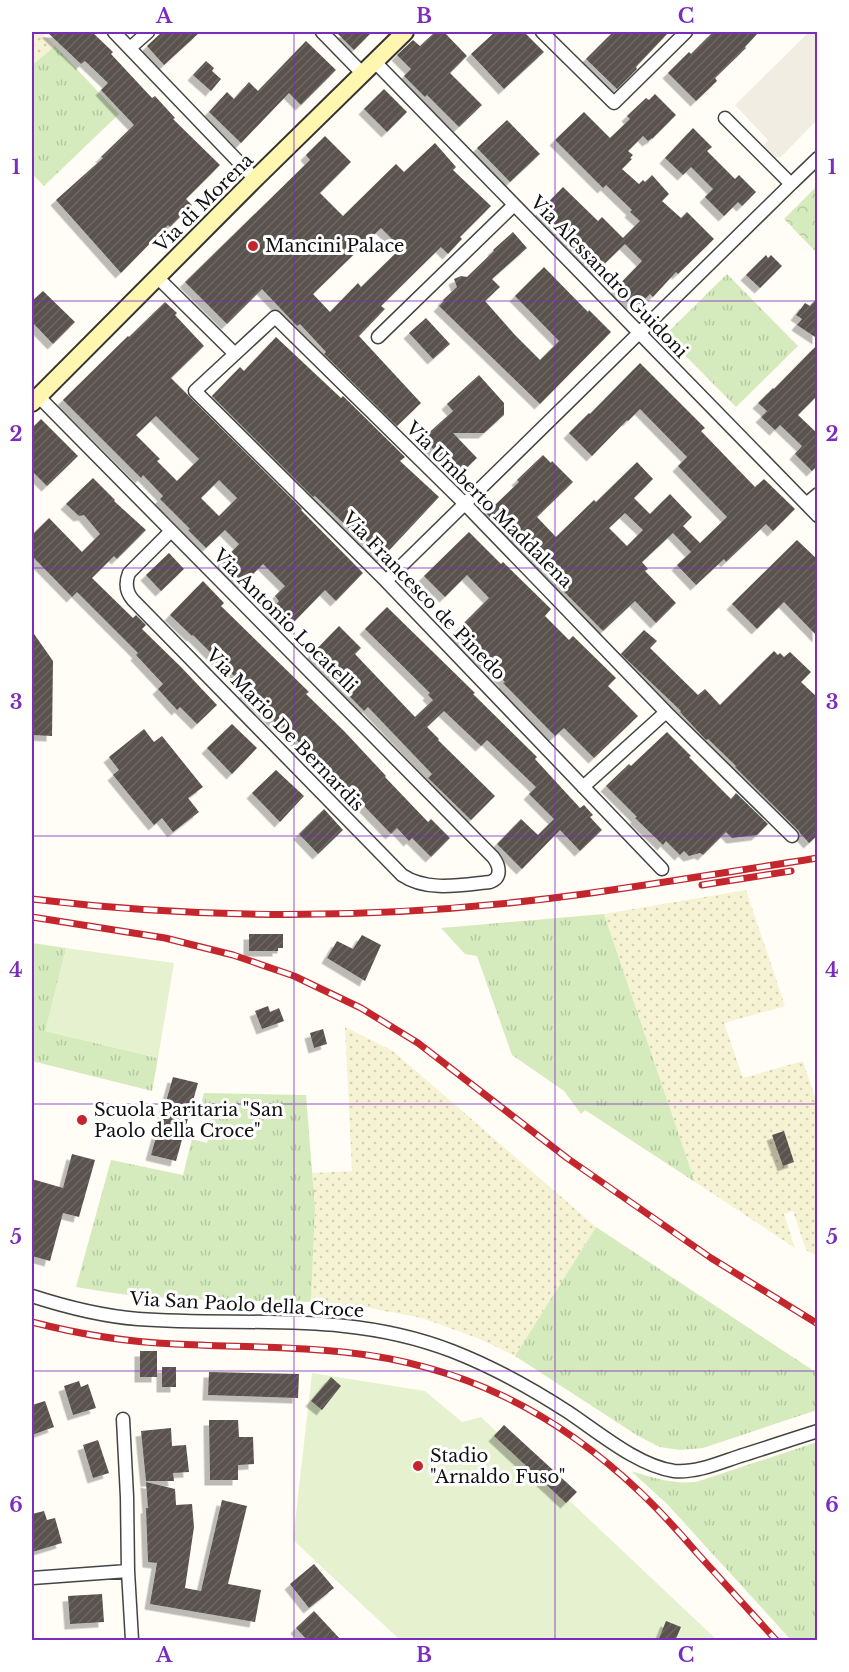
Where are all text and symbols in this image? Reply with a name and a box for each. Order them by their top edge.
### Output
text: A [155,4,173,28]
text: B [416,4,432,28]
text: C [678,4,694,28]
street label: Via di Morena [149,149,258,258]
text: 1 [12,155,21,179]
text: 1 [828,155,837,179]
street label: Via Alessandro Guidoni [525,191,692,363]
place label: Mancini Palace [265,235,404,257]
marker: Mancini Palace [246,239,260,253]
street label: Via Umberto Maddalena [401,417,577,593]
text: 2 [9,422,23,446]
text: 2 [825,422,839,446]
street label: Via Francesco de Pinedo [337,507,510,685]
street label: Via Antonio Locatelli [208,544,361,697]
street label: Via Mario De Bernardis [201,643,369,816]
text: 3 [10,690,22,714]
text: 3 [826,690,838,714]
text: 4 [9,958,23,982]
text: 4 [825,958,839,982]
place label: Scuola Paritaria "San Paolo della Croce" [94,1099,283,1142]
marker: Scuola Paritaria "San Paolo della Croce" [75,1113,89,1127]
text: 5 [10,1225,22,1249]
text: 5 [826,1225,838,1249]
street label: Via San Paolo della Croce [128,1288,365,1322]
place label: Stadio "Arnaldo Fuso" [430,1445,565,1488]
marker: Stadio "Arnaldo Fuso" [411,1459,425,1473]
text: 6 [9,1493,23,1517]
text: 6 [825,1493,839,1517]
text: A [155,1643,173,1667]
text: B [416,1643,432,1667]
text: C [678,1643,694,1667]

